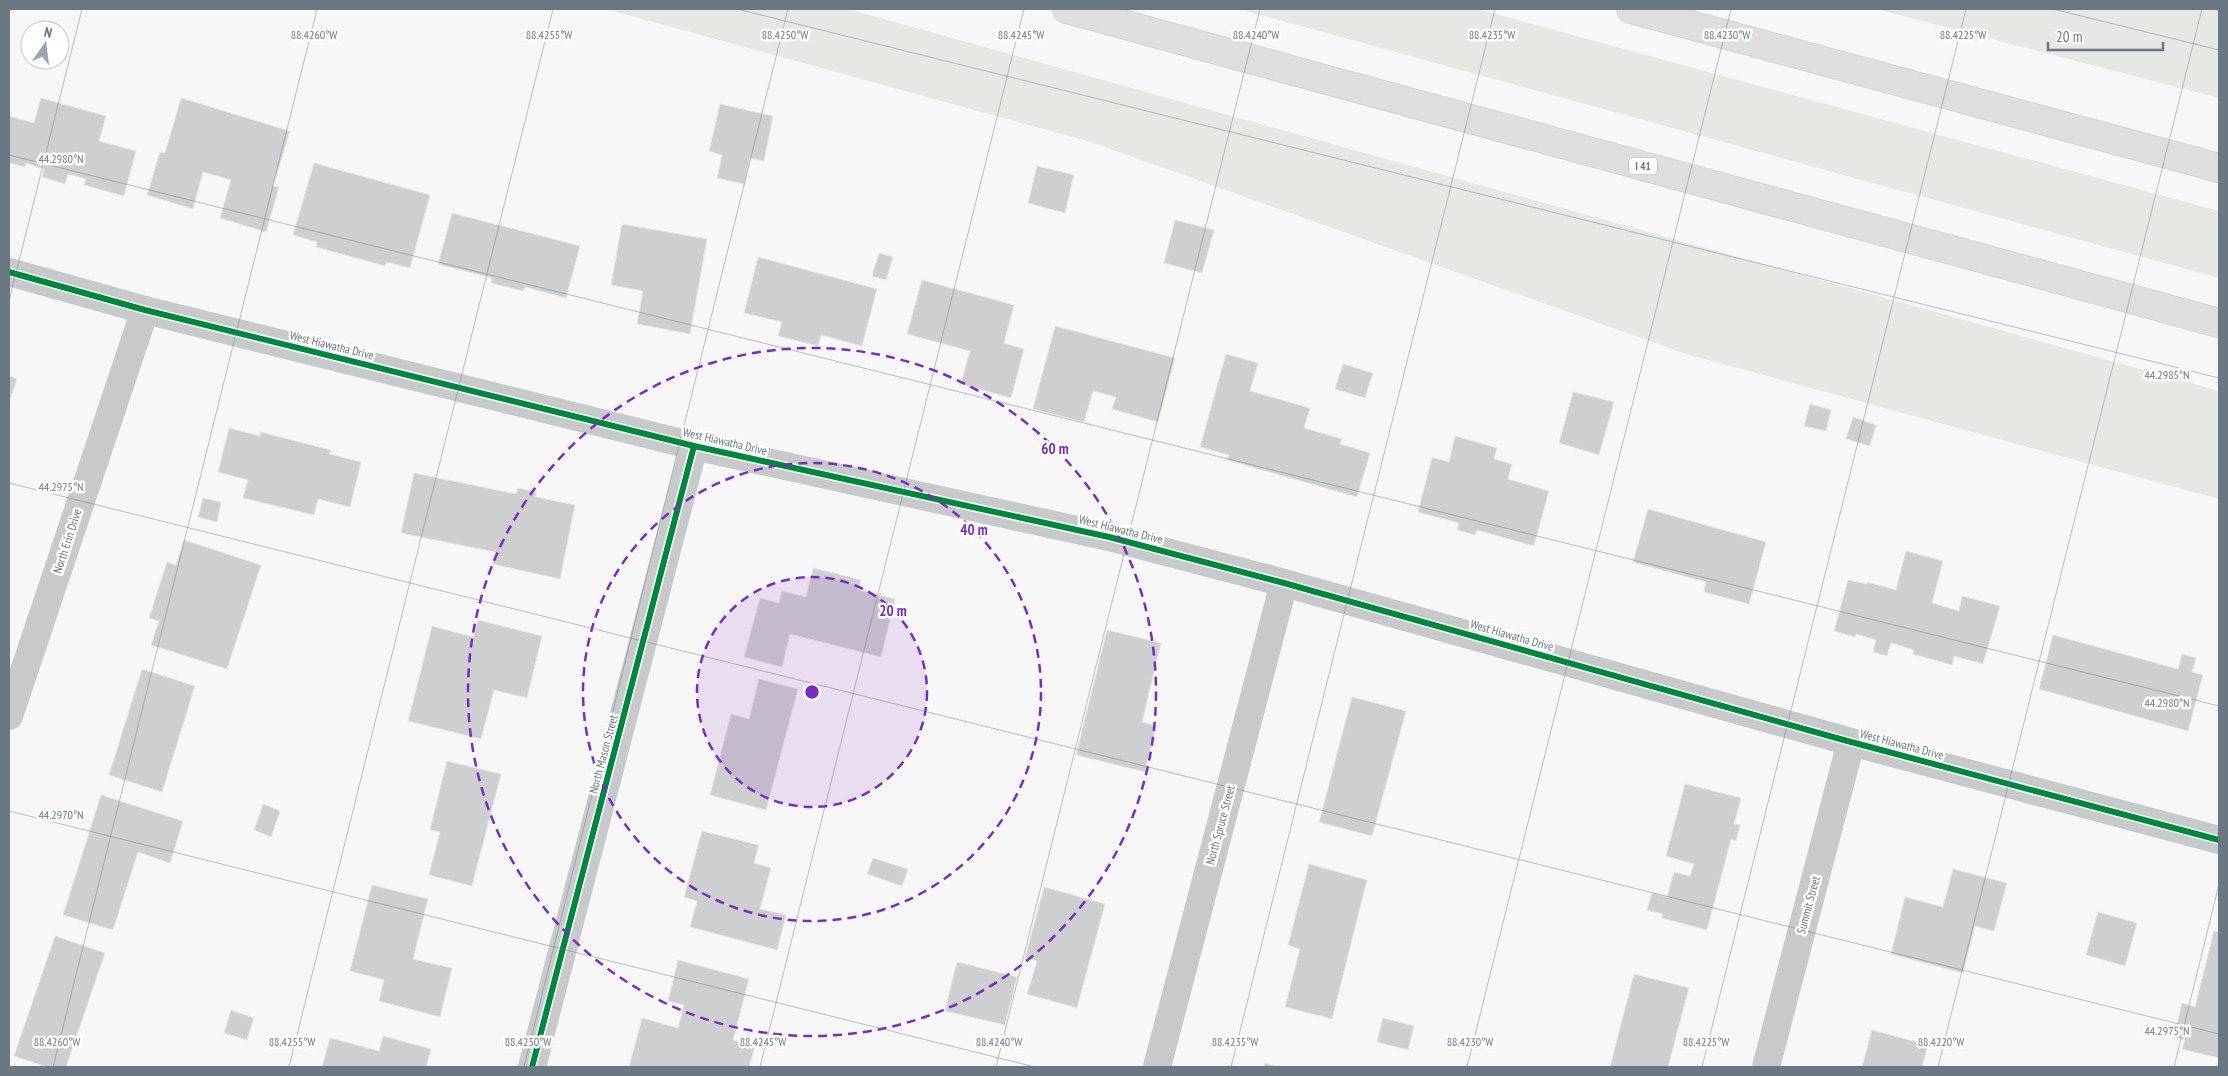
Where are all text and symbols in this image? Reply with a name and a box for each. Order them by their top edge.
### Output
north arrow [20,20,70,70]
scale bar [2048,20,2163,52]
text: N [42,23,54,42]
text: 88.4260°W [291,27,337,42]
text: 88.4255°W [526,27,572,42]
text: 88.4250°W [762,27,808,42]
text: 88.4245°W [998,27,1044,42]
text: 88.4240°W [1233,27,1279,42]
text: 88.4235°W [1469,27,1515,42]
text: 88.4230°W [1704,27,1750,42]
text: 88.4225°W [1940,27,1986,42]
text: 20 m [2056,27,2082,46]
text: 44.2980°N [38,151,84,166]
road number: I 41 [1629,158,1657,175]
street label: West Hiawatha Drive [288,327,376,363]
text: 44.2985°N [2144,367,2190,382]
street label: West Hiawatha Drive [681,424,769,458]
text: 60 m [1041,439,1069,458]
text: 44.2975°N [38,479,84,494]
street label: North Erin Drive [50,507,84,575]
street label: West Hiawatha Drive [1077,511,1165,547]
text: 40 m [960,520,988,539]
text: 20 m [879,601,907,620]
street label: West Hiawatha Drive [1469,616,1555,654]
centre of rings [803,683,821,701]
text: 44.2980°N [2144,695,2190,710]
street label: North Mason Street [585,712,621,795]
street label: West Hiawatha Drive [1859,726,1945,762]
street label: North Spruce Street [1202,783,1238,866]
text: 44.2970°N [38,807,84,822]
street label: Summit Street [1793,874,1823,936]
text: 44.2975°N [2144,1023,2190,1038]
text: 88.4260°W [34,1034,80,1049]
text: 88.4255°W [269,1034,315,1049]
text: 88.4250°W [505,1034,551,1049]
text: 88.4245°W [740,1034,786,1049]
text: 88.4240°W [976,1034,1022,1049]
text: 88.4235°W [1212,1034,1258,1049]
text: 88.4230°W [1447,1034,1493,1049]
text: 88.4225°W [1683,1034,1729,1049]
text: 88.4220°W [1918,1034,1964,1049]

